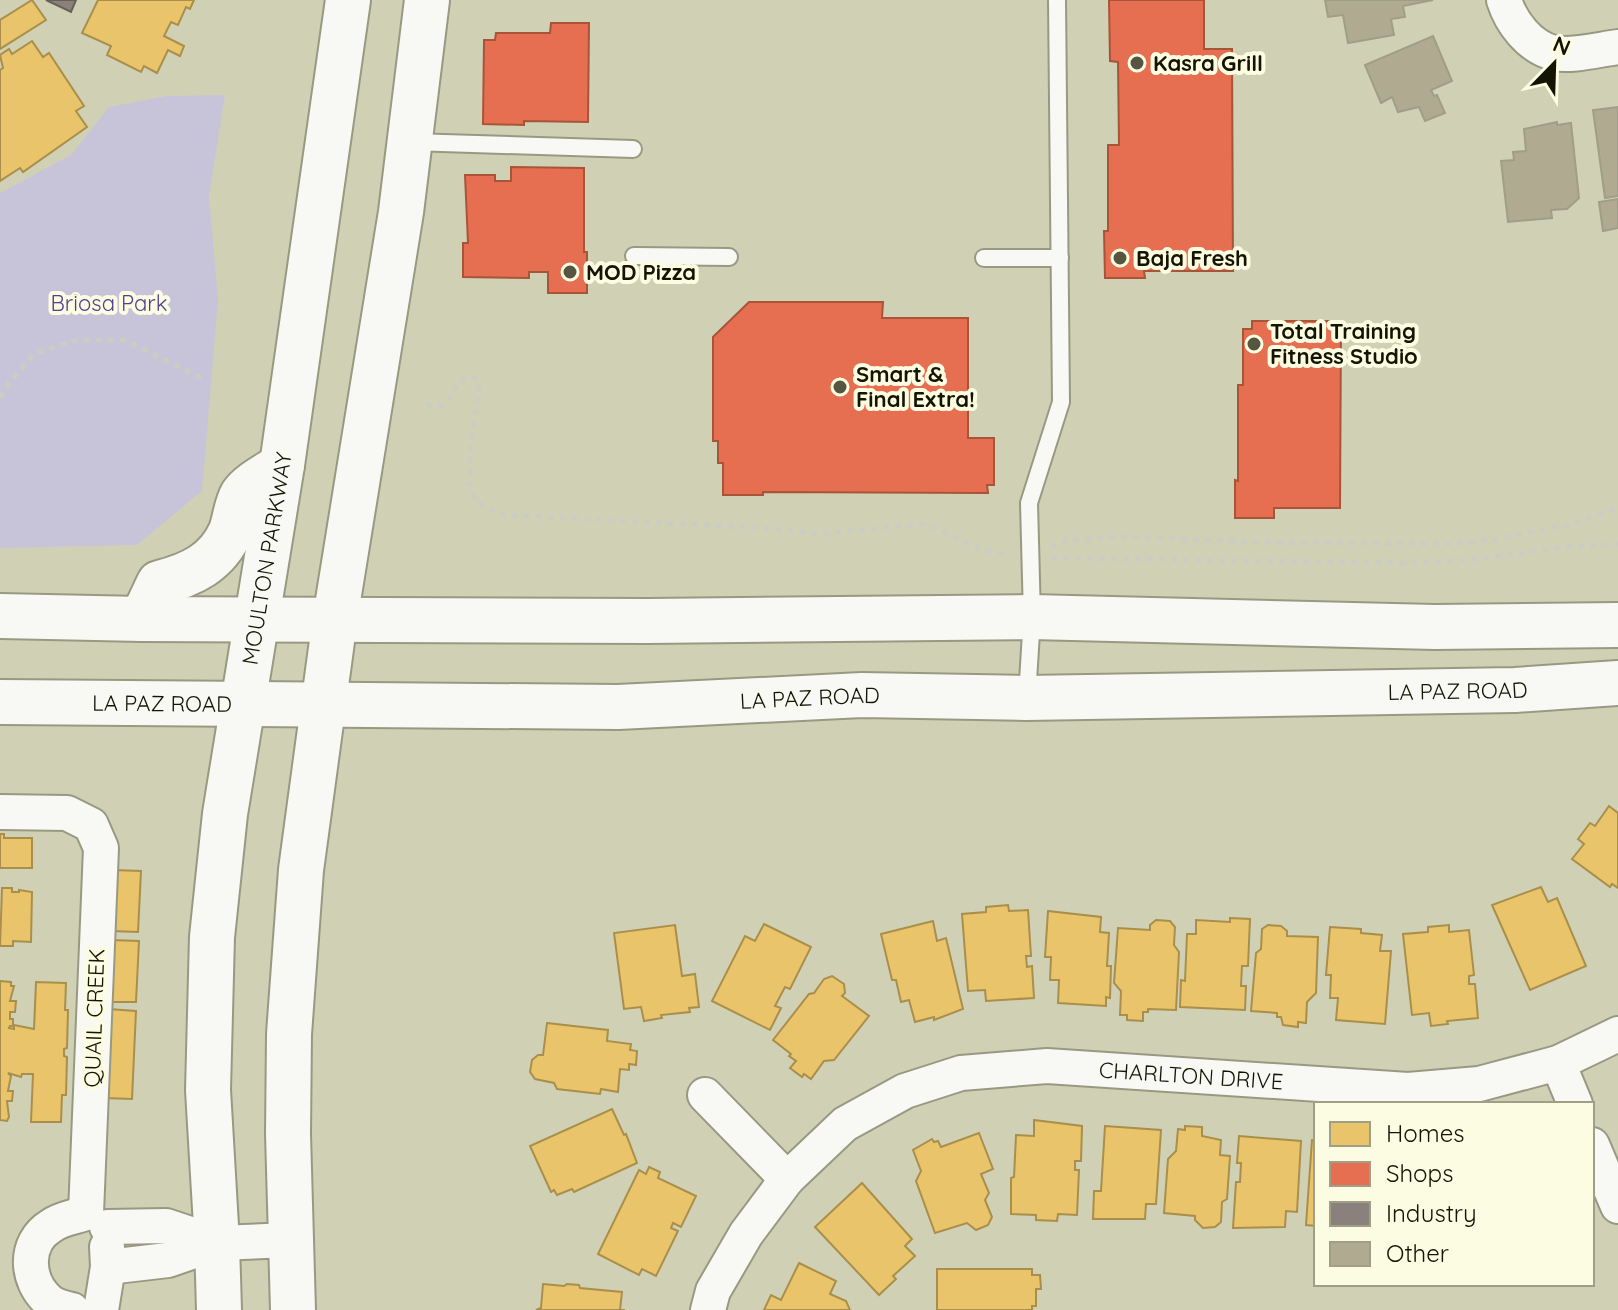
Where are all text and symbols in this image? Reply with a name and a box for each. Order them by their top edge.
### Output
north arrow [1514,24,1594,104]
text: N [1549,30,1575,62]
place label: Kasra Grill [1153,49,1263,77]
marker: Kasra Grill [1128,54,1146,72]
place label: Baja Fresh [1136,244,1248,272]
marker: Baja Fresh [1111,249,1129,267]
place label: MOD Pizza [586,258,696,286]
marker: MOD Pizza [561,263,579,281]
park label: Briosa Park [50,289,168,317]
place label: Total Training Fitness Studio [1270,317,1418,370]
marker: Total Training Fitness Studio [1245,335,1263,353]
place label: Smart & Final Extra! [856,360,975,413]
marker: Smart & Final Extra! [831,378,849,396]
street label: MOULTON PARKWAY [236,450,298,667]
street label: LA PAZ ROAD [1387,675,1528,706]
street label: LA PAZ ROAD [739,681,880,715]
street label: LA PAZ ROAD [92,689,232,718]
street label: QUAIL CREEK [78,948,110,1088]
street label: CHARLTON DRIVE [1098,1055,1284,1096]
legend [1314,1102,1594,1286]
text: Homes [1386,1118,1464,1148]
text: Shops [1386,1158,1453,1188]
text: Industry [1386,1198,1477,1228]
text: Other [1386,1238,1449,1268]

